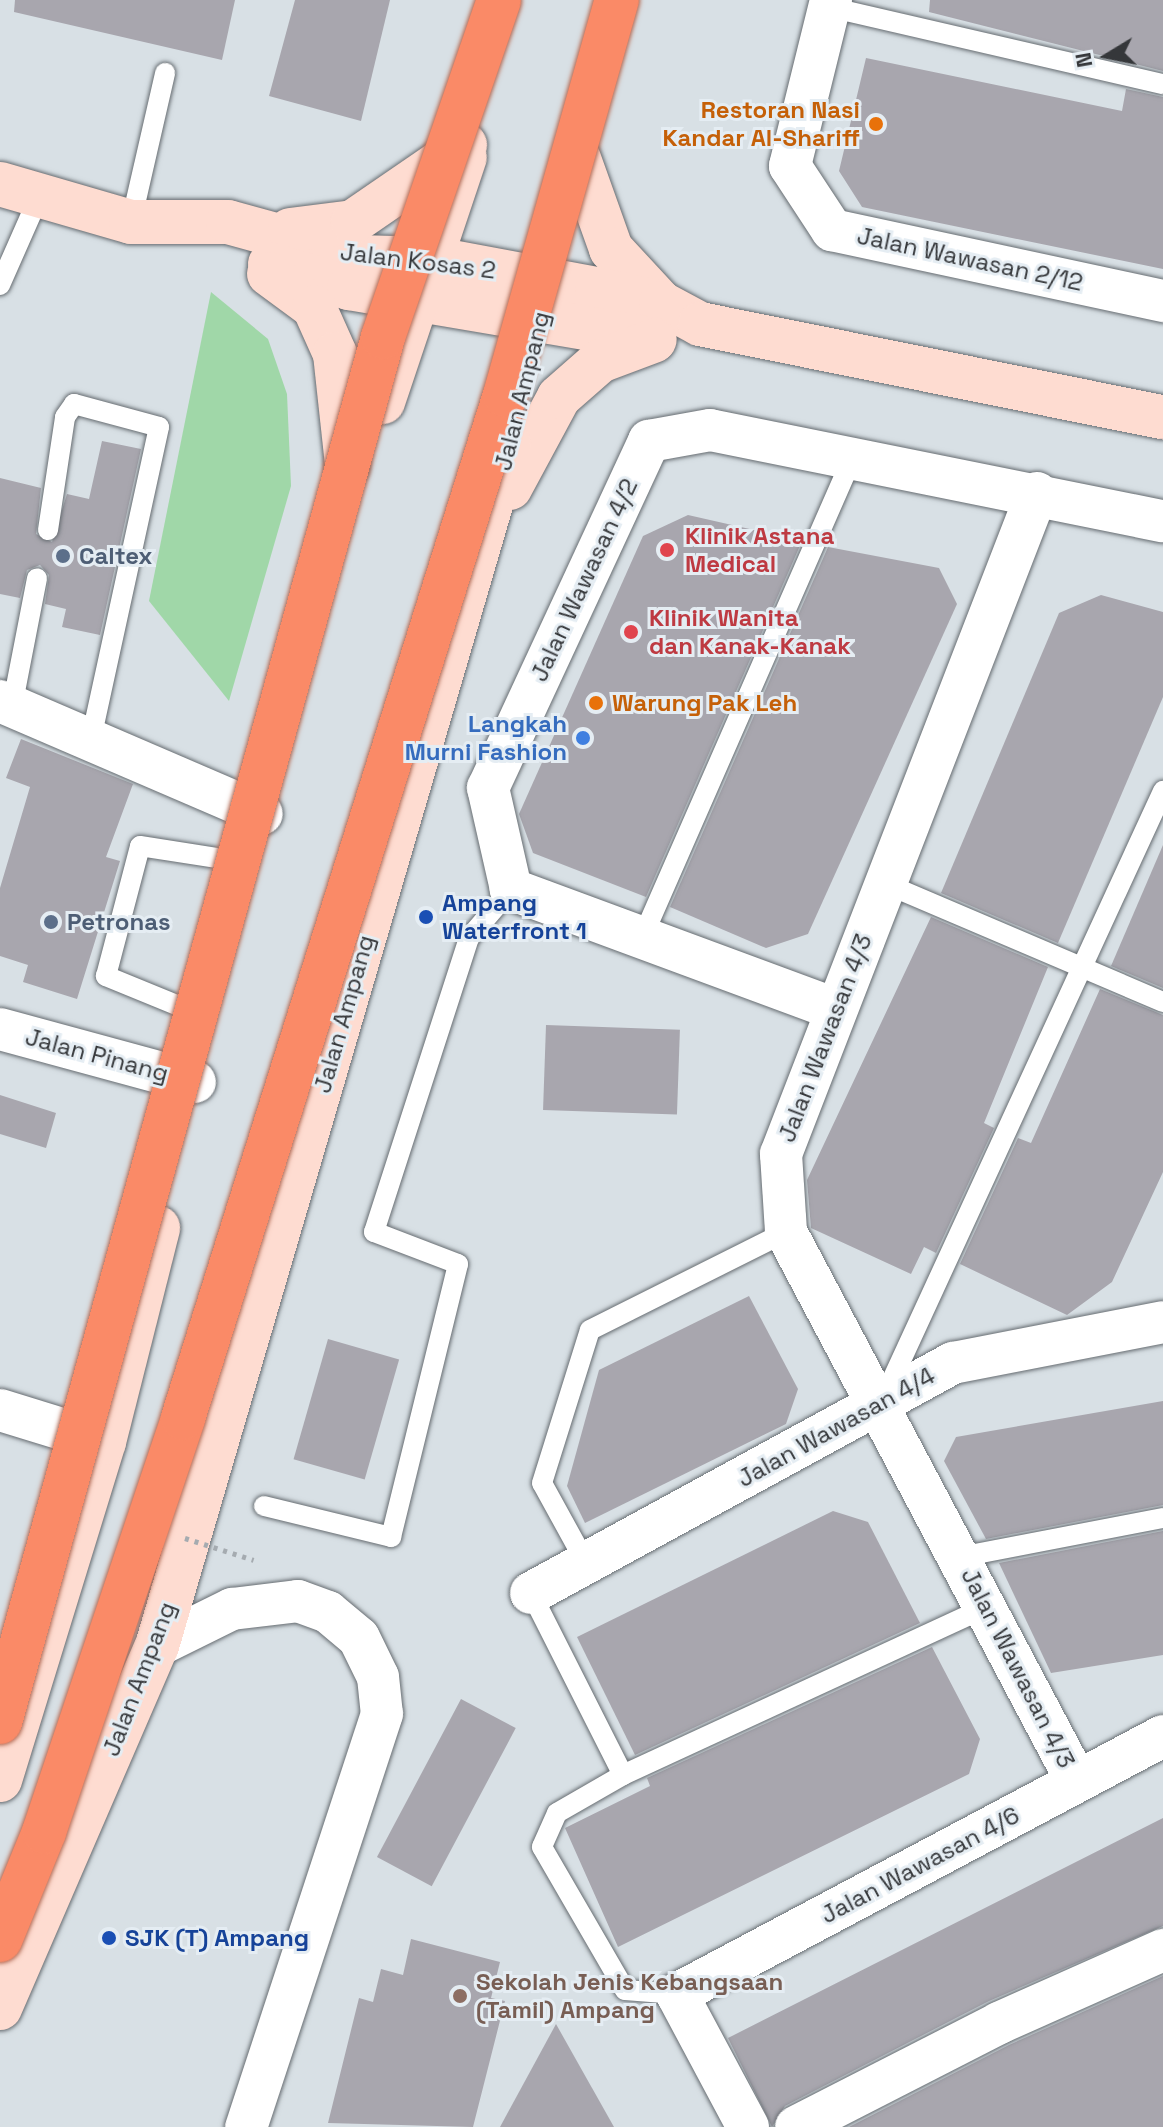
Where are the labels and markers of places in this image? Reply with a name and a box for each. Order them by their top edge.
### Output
place label: Restoran Nasi Kandar Al-Shariff [662,96,860,152]
marker: Restoran Nasi Kandar Al-Shariff [867,115,885,133]
place label: Klinik Astana Medical [685,522,835,578]
marker: Klinik Astana Medical [656,539,678,561]
place label: Caltex [79,542,153,570]
marker: Caltex [54,547,72,565]
place label: Klinik Wanita dan Kanak-Kanak [649,604,851,660]
marker: Klinik Wanita dan Kanak-Kanak [620,621,642,643]
place label: Warung Pak Leh [612,689,797,717]
marker: Warung Pak Leh [587,694,605,712]
place label: Langkah Murni Fashion [405,710,567,766]
marker: Langkah Murni Fashion [574,729,592,747]
place label: Ampang Waterfront 1 [442,889,587,945]
place label: Petronas [67,908,171,936]
marker: Ampang Waterfront 1 [417,908,435,926]
marker: Petronas [42,913,60,931]
place label: SJK (T) Ampang [125,1924,309,1952]
marker: SJK (T) Ampang [100,1929,118,1947]
place label: Sekolah Jenis Kebangsaan (Tamil) Ampang [476,1968,783,2024]
marker: Sekolah Jenis Kebangsaan (Tamil) Ampang [451,1987,469,2005]

